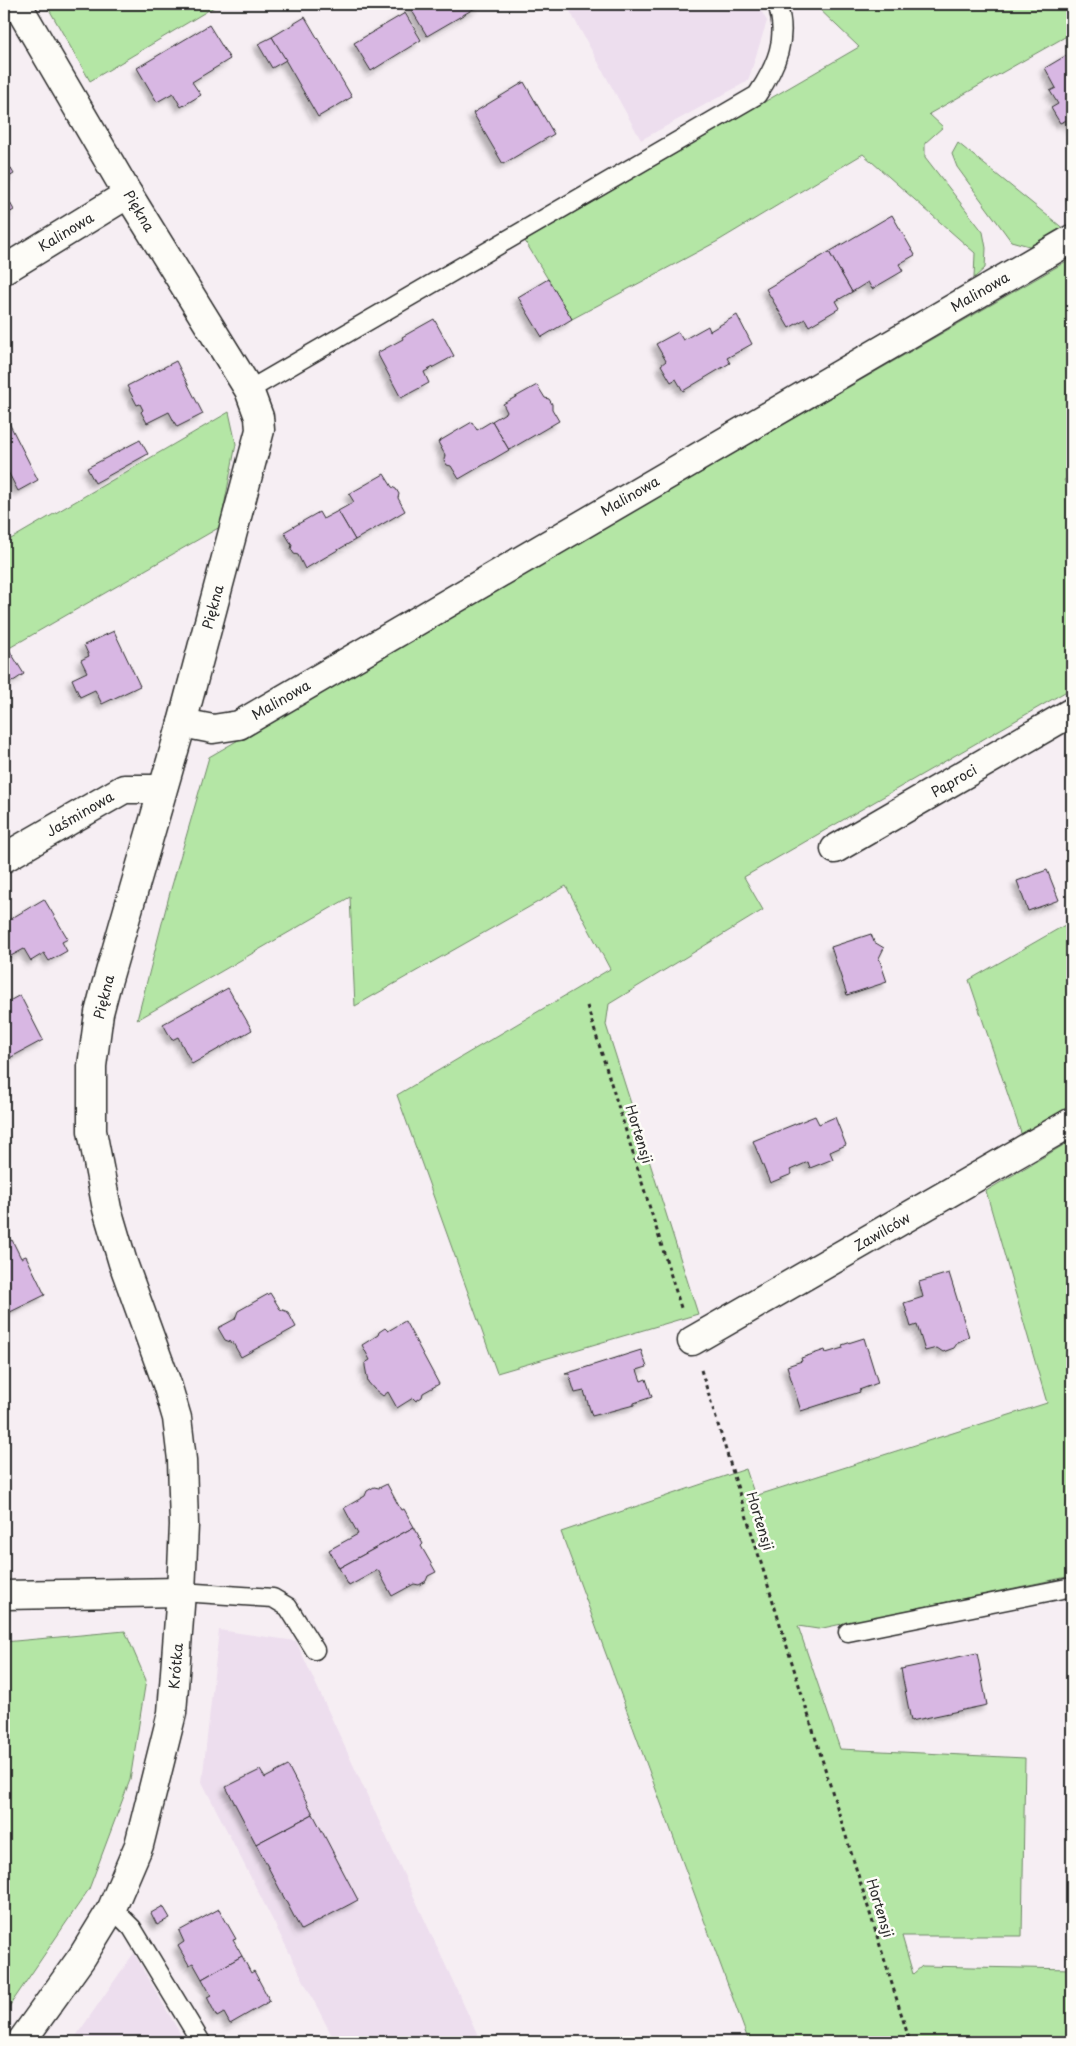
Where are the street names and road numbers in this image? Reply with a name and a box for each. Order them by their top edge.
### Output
street label: Piękna [119,186,160,236]
street label: Kalinowa [34,207,98,256]
street label: Malinowa [946,266,1013,317]
street label: Malinowa [596,470,663,521]
street label: Piękna [197,582,229,631]
street label: Malinowa [247,674,314,725]
street label: Paproci [927,759,981,802]
street label: Jaśminowa [42,785,118,841]
street label: Piękna [88,972,119,1021]
street label: Hortensji [621,1102,658,1166]
street label: Zawilców [850,1207,914,1256]
street label: Hortensji [742,1489,779,1553]
street label: Krótka [163,1642,188,1690]
street label: Hortensji [862,1876,899,1940]

